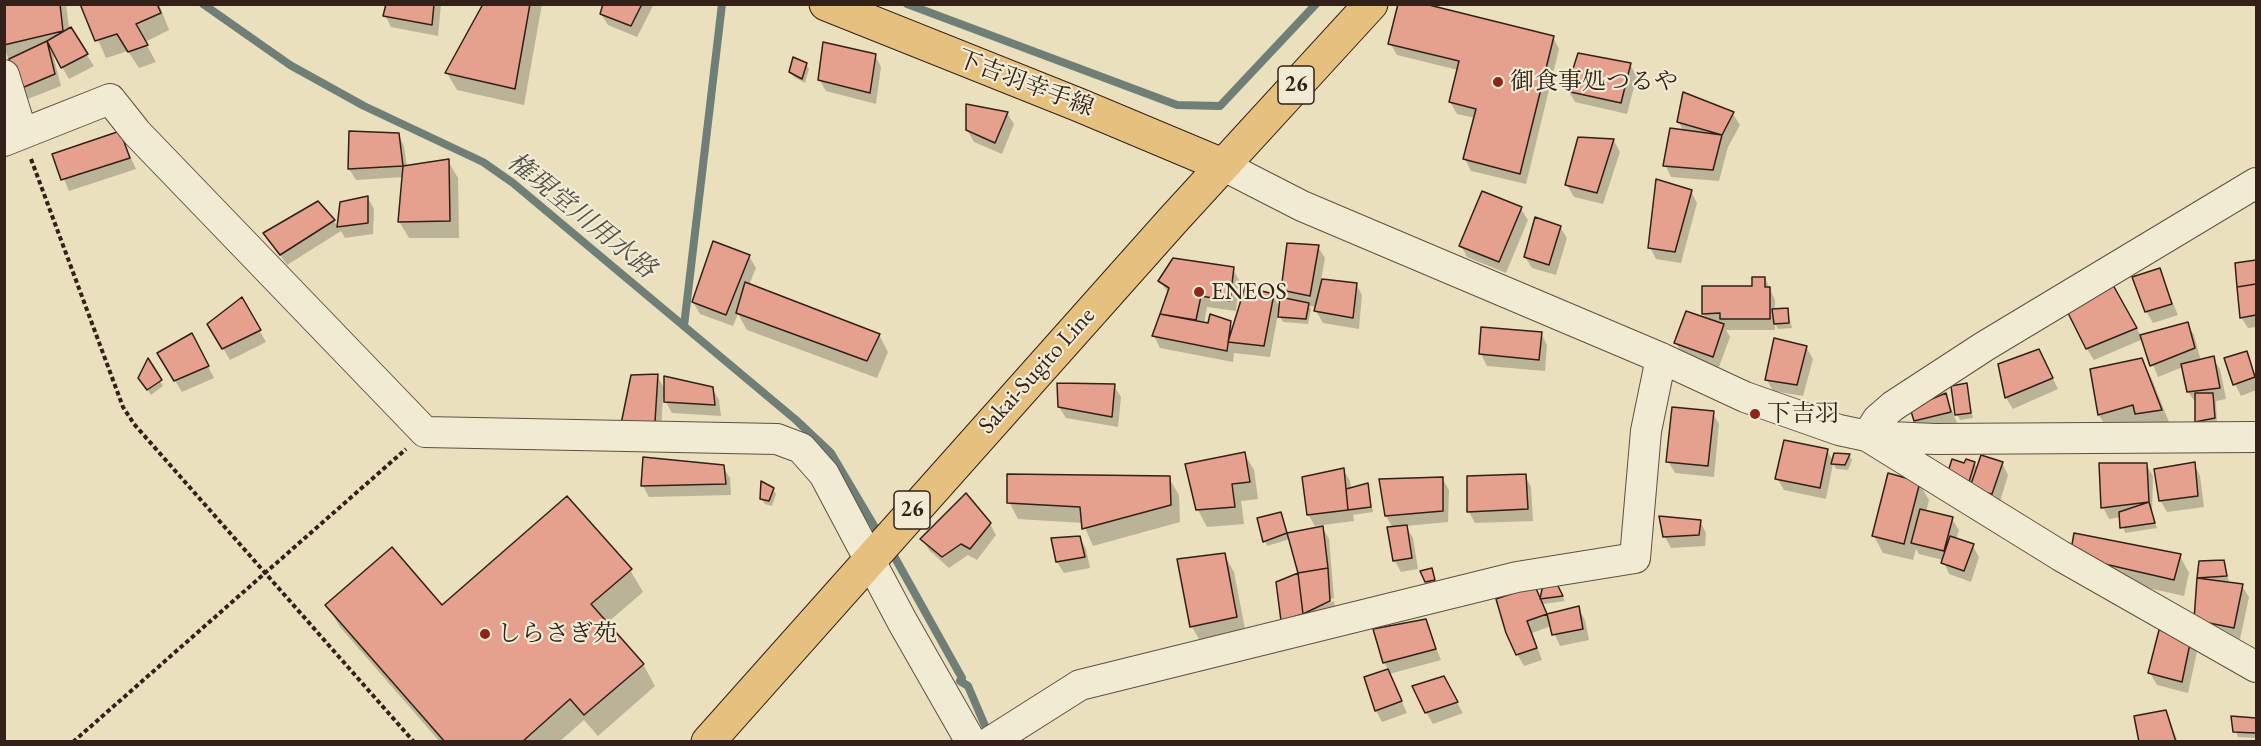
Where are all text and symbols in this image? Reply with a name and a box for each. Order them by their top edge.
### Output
street label: 下吉羽幸手線 [953,45,1097,123]
road number: 26 [1278,66,1314,104]
place label: 御食事処つるや [1510,68,1678,96]
marker: 御食事処つるや [1491,75,1505,89]
water label: 権現堂川用水路 [500,147,662,285]
place label: ENEOS [1211,278,1287,306]
marker: ENEOS [1192,285,1206,299]
street label: Sakai-Sugito Line [973,302,1101,440]
place label: 下吉羽 [1767,400,1839,428]
marker: 下吉羽 [1748,407,1762,421]
road number: 26 [894,491,930,529]
place label: しらさぎ苑 [497,620,617,648]
marker: しらさぎ苑 [478,627,492,641]

